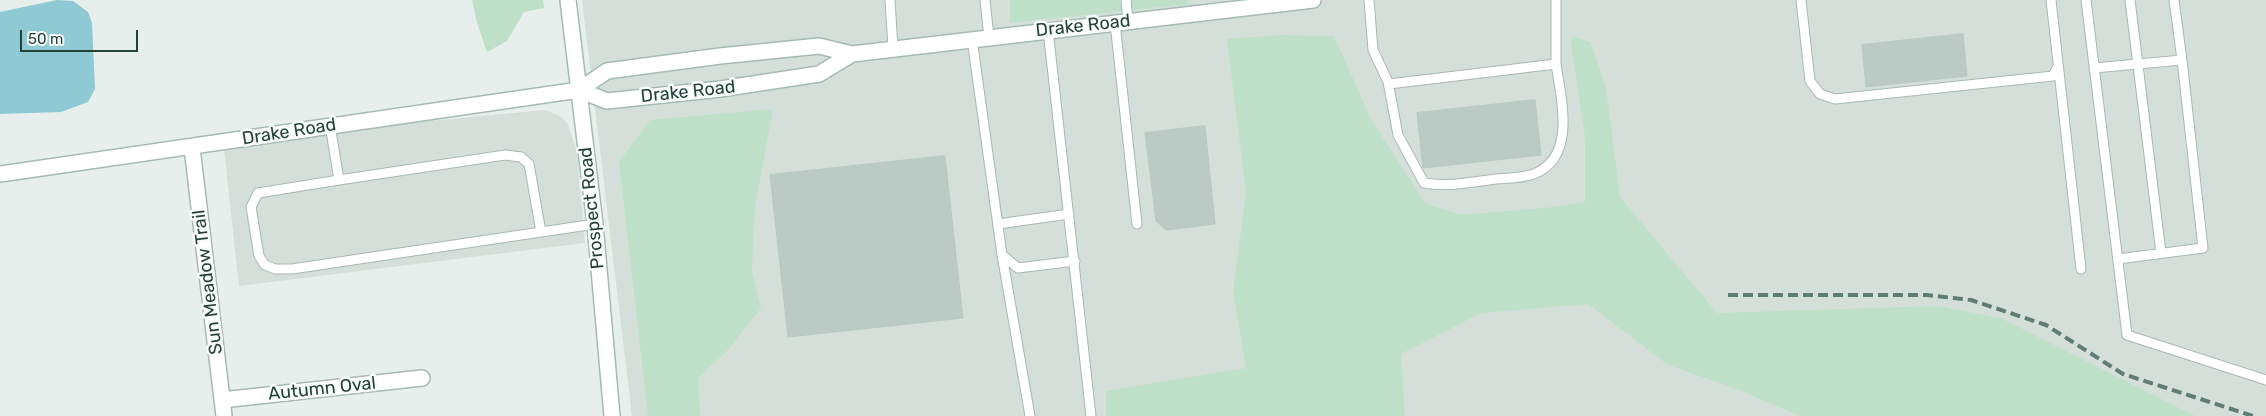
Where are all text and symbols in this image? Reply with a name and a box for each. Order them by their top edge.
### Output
street label: Drake Road [1035,10,1131,42]
scale bar [22,20,140,52]
text: 50 m [28,30,63,48]
street label: Drake Road [640,76,736,108]
street label: Drake Road [240,114,338,150]
street label: Prospect Road [575,146,609,270]
street label: Sun Meadow Trail [188,208,228,356]
street label: Autumn Oval [267,373,377,405]

